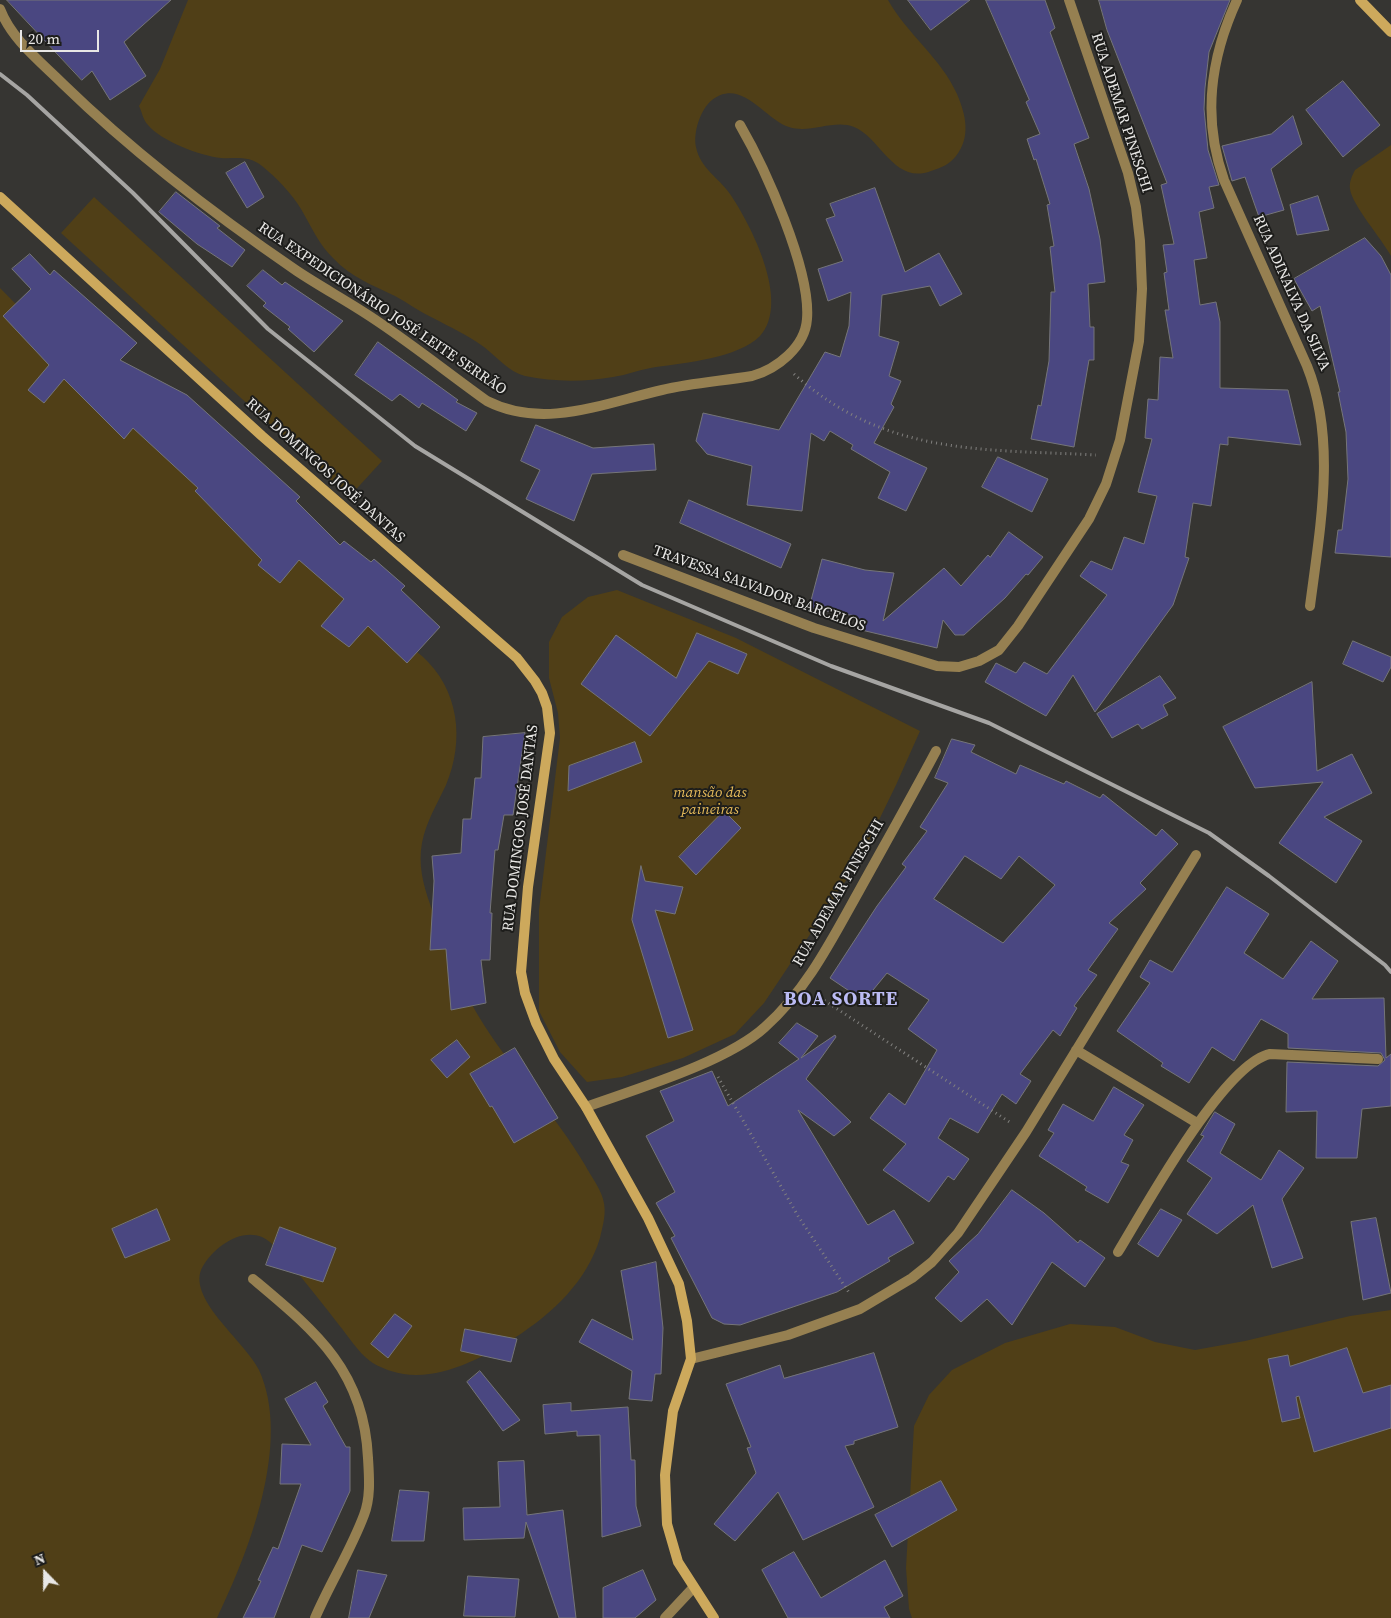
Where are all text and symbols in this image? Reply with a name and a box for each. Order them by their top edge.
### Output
scale bar [22,20,101,52]
text: 20 m [28,28,60,49]
street label: RUA ADEMAR PINESCHI [1087,31,1155,195]
street label: RUA ADINALVA DA SILVA [1248,212,1334,374]
street label: RUA EXPEDICIONÁRIO JOSÉ LEITE SERRÃO [254,219,510,399]
street label: RUA DOMINGOS JOSÉ DANTAS [242,395,408,547]
street label: TRAVESSA SALVADOR BARCELOS [650,542,868,636]
street label: RUA DOMINGOS JOSÉ DANTAS [499,724,543,932]
park label: mansão das paineiras [673,784,747,819]
street label: RUA ADEMAR PINESCHI [790,816,888,970]
district label: BOA SORTE [782,988,900,1012]
north arrow [20,1548,70,1598]
text: N [31,1548,48,1570]

